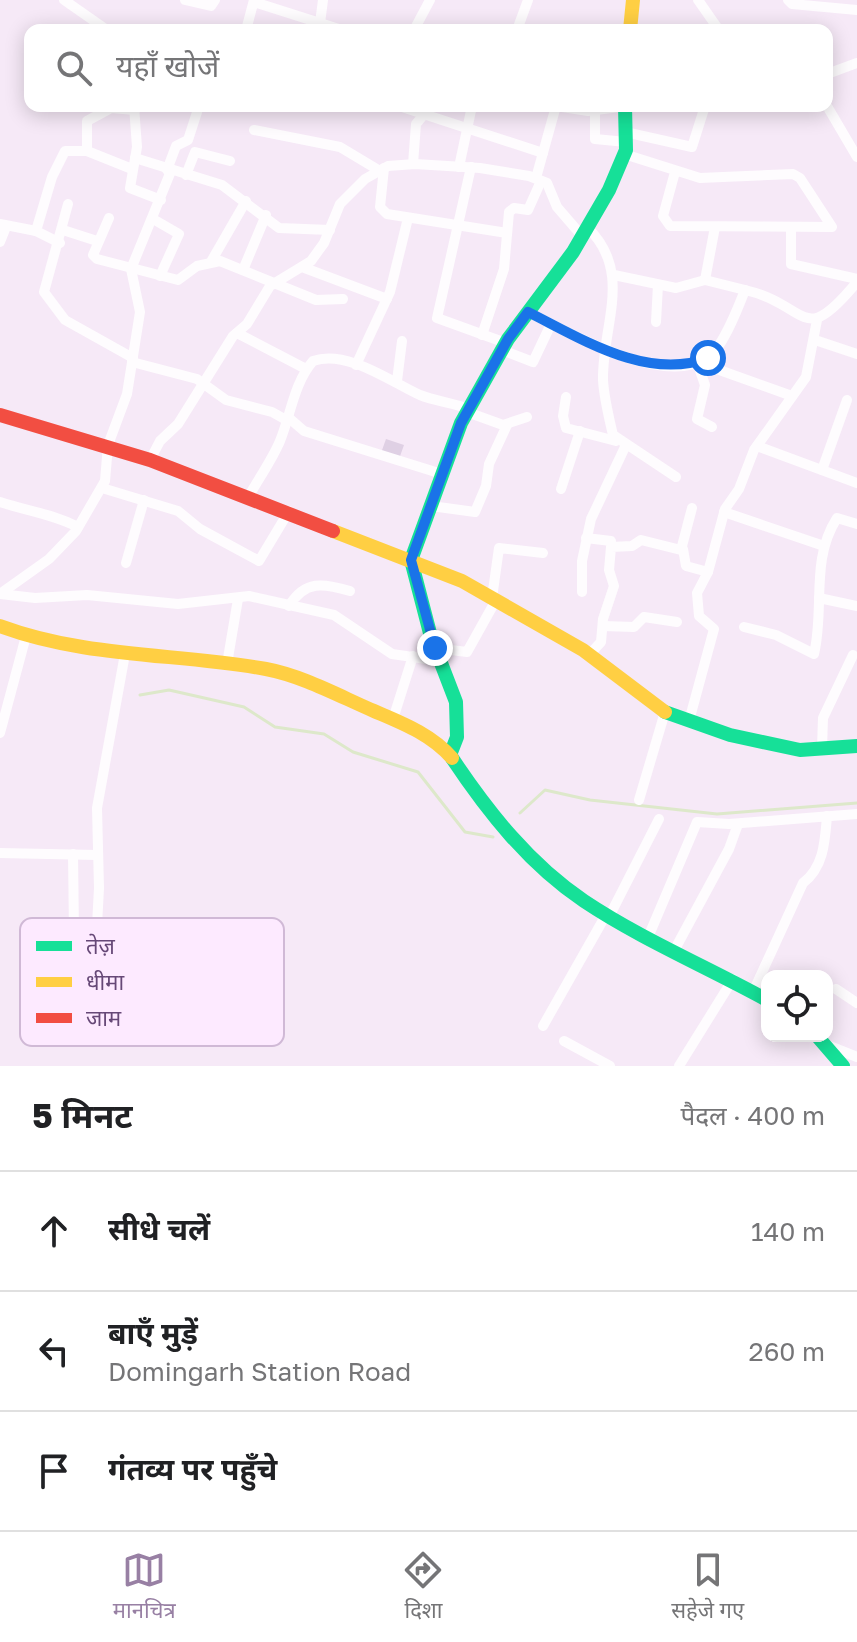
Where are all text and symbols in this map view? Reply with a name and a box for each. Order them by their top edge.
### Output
search box [24,24,833,112]
icon: search [52,46,96,90]
text: यहाँ खोजें [116,48,219,84]
route start [690,340,726,376]
route end [417,630,453,666]
legend [20,918,284,1046]
text: तेज़ [86,932,116,959]
text: धीमा [86,968,124,995]
map controls [761,970,833,1042]
button: locate [761,970,833,1042]
text: जाम [86,1004,122,1031]
text: 5 मिनट [32,1095,133,1135]
text: पैदल · 400 m [680,1100,825,1131]
icon: ahead [32,1209,76,1253]
text: सीधे चलें [108,1211,210,1247]
text: 140 m [751,1216,825,1247]
text: बाएँ मुड़ें [108,1315,198,1351]
icon: left [32,1329,76,1373]
text: 260 m [749,1336,825,1367]
text: Domingarh Station Road [108,1356,411,1387]
icon: arrive [32,1449,76,1493]
text: गंतव्य पर पहुँचे [108,1451,277,1487]
tab: मानचित्र [113,1548,176,1627]
tab: दिशा [401,1548,445,1627]
tab: सहेजे गए [671,1548,744,1627]

